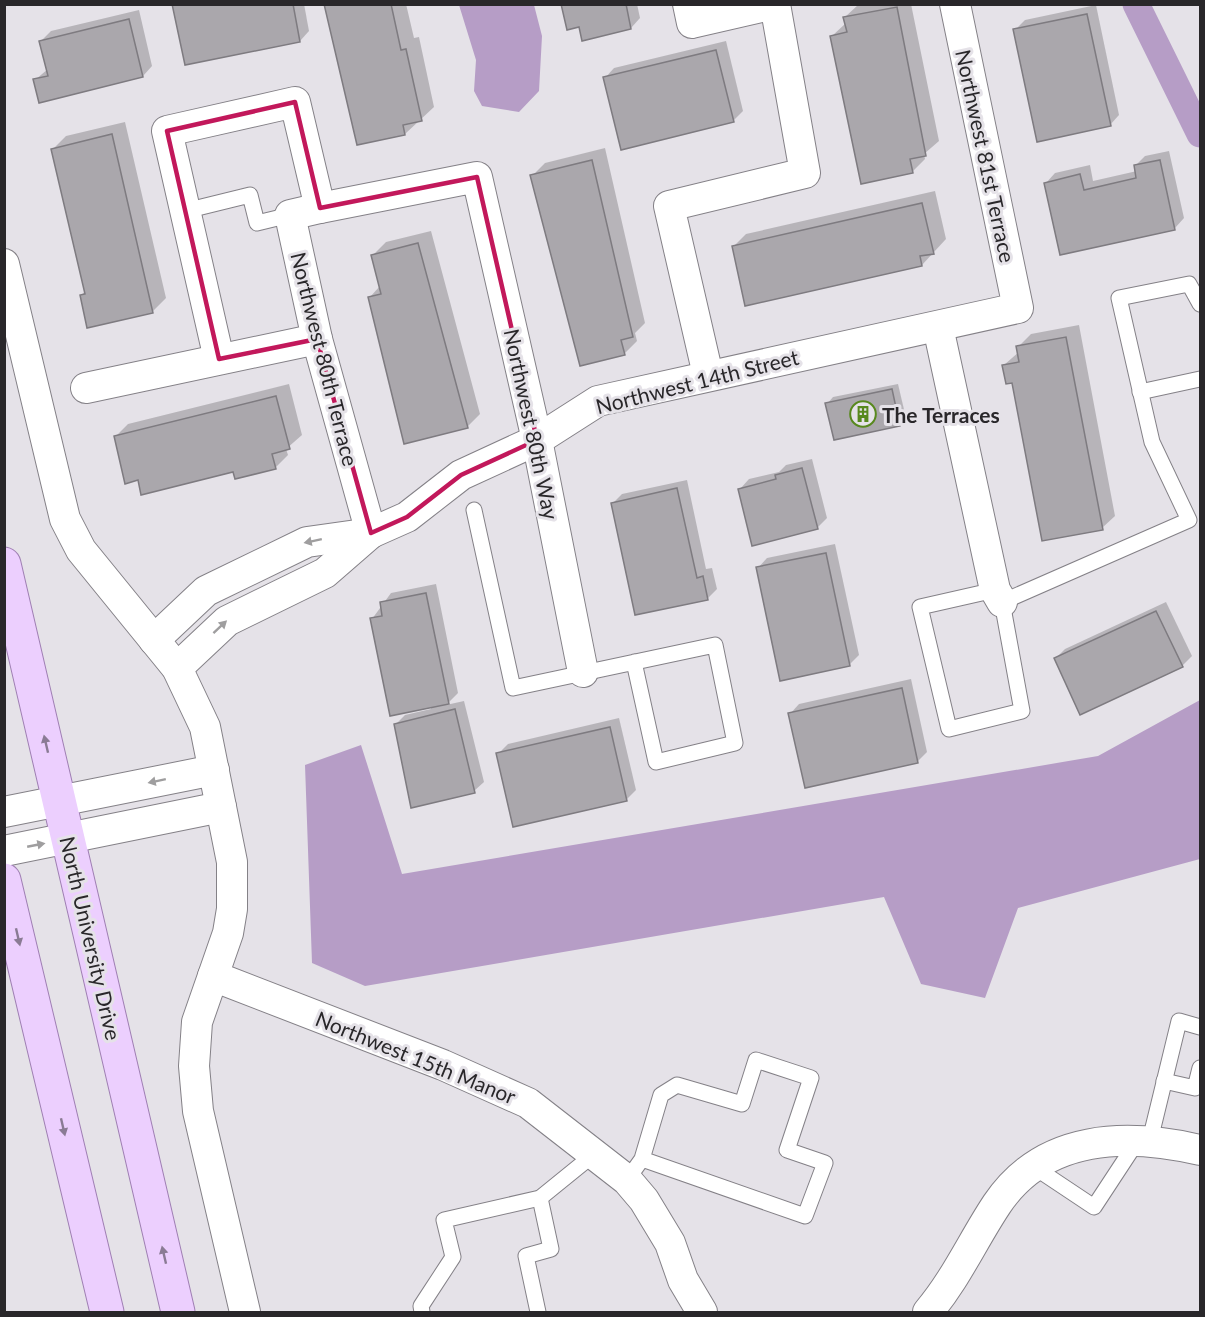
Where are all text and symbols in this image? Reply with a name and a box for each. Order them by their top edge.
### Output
street label: Northwest 81st Terrace [951,47,1021,265]
street label: Northwest 80th Terrace [286,249,364,469]
street label: Northwest 80th Way [500,326,564,522]
street label: Northwest 14th Street [593,344,801,418]
building icon: The Terraces [848,399,878,429]
place label: The Terraces [882,402,1000,427]
one-way arrow [304,537,322,547]
one-way arrow [212,621,226,635]
one-way arrow [41,734,50,753]
one-way arrow [147,777,166,786]
street label: North University Drive [55,834,127,1042]
one-way arrow [27,840,46,849]
one-way arrow [14,928,23,947]
street label: Northwest 15th Manor [312,1005,520,1109]
one-way arrow [59,1117,68,1136]
one-way arrow [159,1246,169,1265]

